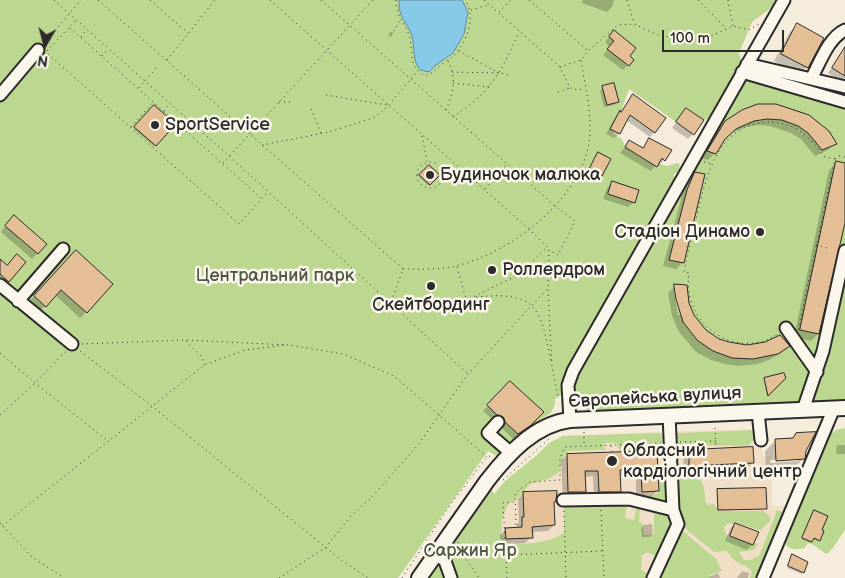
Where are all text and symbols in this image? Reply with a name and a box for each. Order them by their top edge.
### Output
north arrow [20,20,70,70]
scale bar [665,20,788,52]
text: 100 m [670,29,710,48]
text: N [36,51,49,69]
place label: SportService [165,114,270,136]
marker: SportService [149,119,161,131]
place label: Будиночок малюка [440,164,601,186]
marker: Будиночок малюка [424,169,436,181]
place label: Стадіон Динамо [614,221,750,243]
marker: Стадіон Динамо [754,226,766,238]
place label: Роллердром [502,259,605,281]
marker: Роллердром [486,264,498,276]
park label: Центральний парк [196,265,354,287]
marker: Скейтбординг [425,280,437,292]
place label: Скейтбординг [372,294,490,316]
street label: Європейська вулиця [568,383,742,413]
place label: Обласний кардiологiчний центр [623,440,802,482]
marker: Обласний кардiологiчний центр [605,454,619,468]
park label: Саржин Яр [423,540,517,562]

